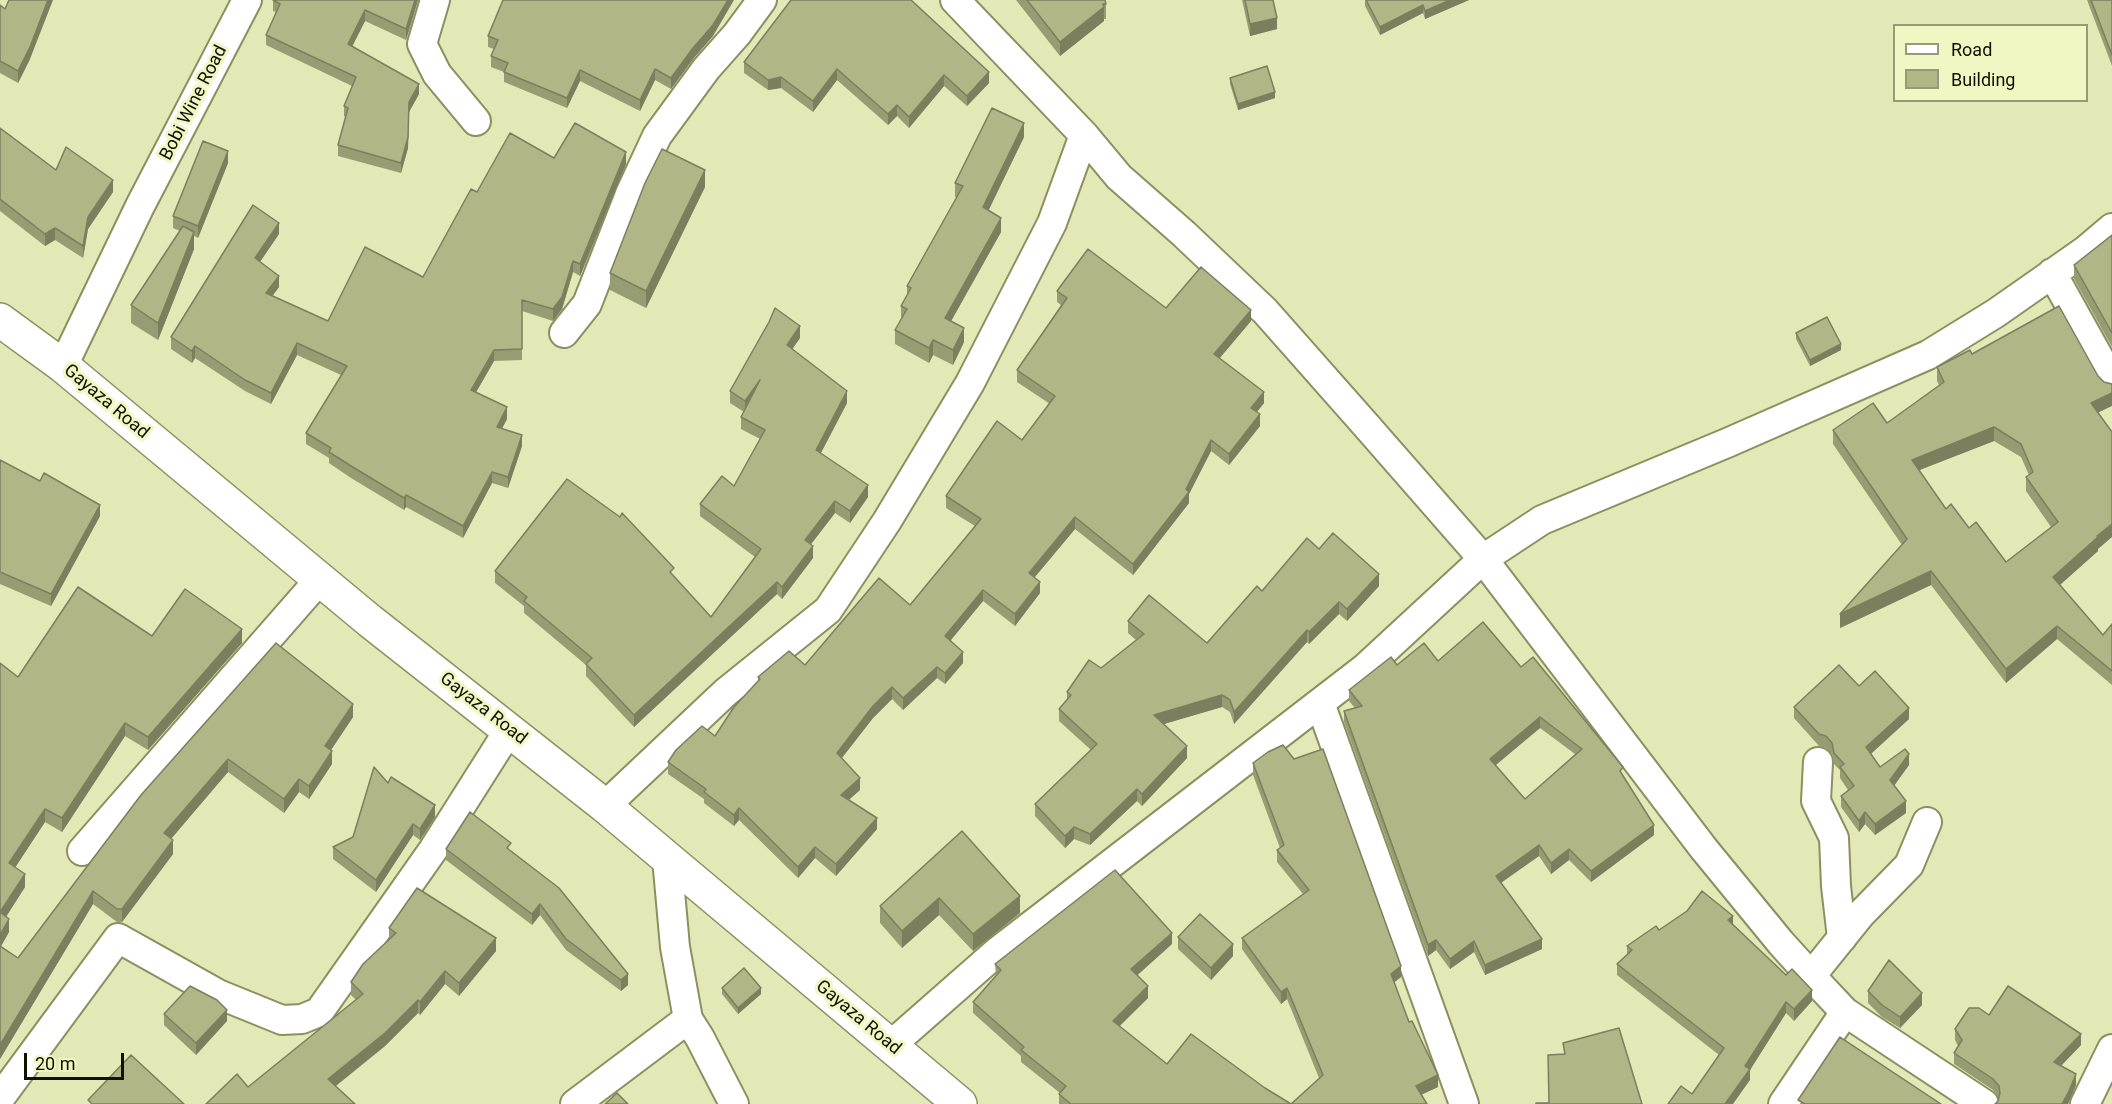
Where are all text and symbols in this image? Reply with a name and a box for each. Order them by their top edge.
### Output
legend [1893,24,2088,102]
text: Road [1951,39,1992,60]
street label: Bobi Wine Road [156,42,232,164]
text: Building [1951,69,2015,90]
street label: Gayaza Road [59,360,153,444]
street label: Gayaza Road [435,668,531,750]
street label: Gayaza Road [811,976,905,1060]
scale bar [27,1041,128,1079]
text: 20 m [35,1053,75,1074]

